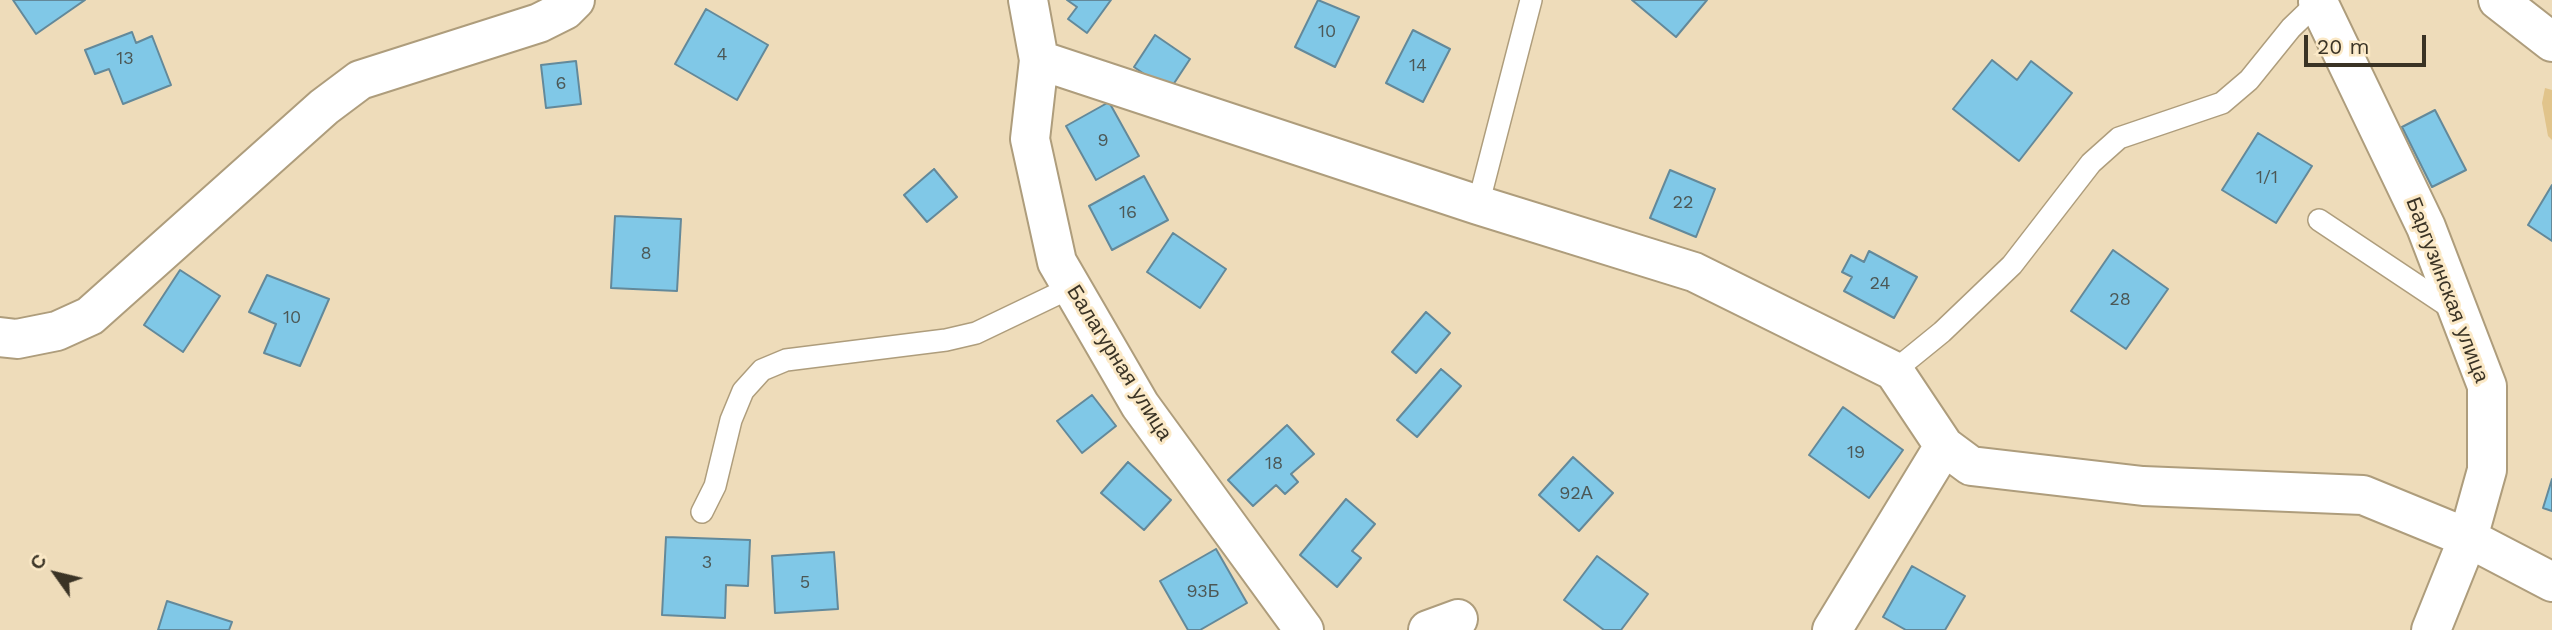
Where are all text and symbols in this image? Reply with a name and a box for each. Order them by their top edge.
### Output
house number: 10 [1318,21,1336,43]
scale bar [2307,21,2430,65]
text: 20 m [2317,34,2369,59]
house number: 4 [717,44,727,66]
house number: 13 [116,48,134,70]
house number: 14 [1409,55,1427,77]
house number: 6 [556,73,566,95]
house number: 9 [1097,130,1109,152]
house number: 1/1 [2256,167,2278,189]
house number: 22 [1673,192,1693,214]
street label: Баргузинская улица [2400,194,2494,386]
house number: 16 [1119,202,1137,224]
house number: 8 [640,243,652,265]
house number: 24 [1870,273,1890,295]
street label: Балагурная улица [1061,281,1177,445]
house number: 28 [2109,289,2131,311]
house number: 10 [283,307,301,329]
house number: 19 [1847,442,1865,464]
house number: 18 [1265,453,1283,475]
house number: 92А [1559,483,1593,505]
north arrow [21,539,91,609]
text: С [25,550,52,574]
house number: 3 [702,552,712,574]
house number: 5 [800,572,810,594]
house number: 93Б [1186,581,1220,603]

